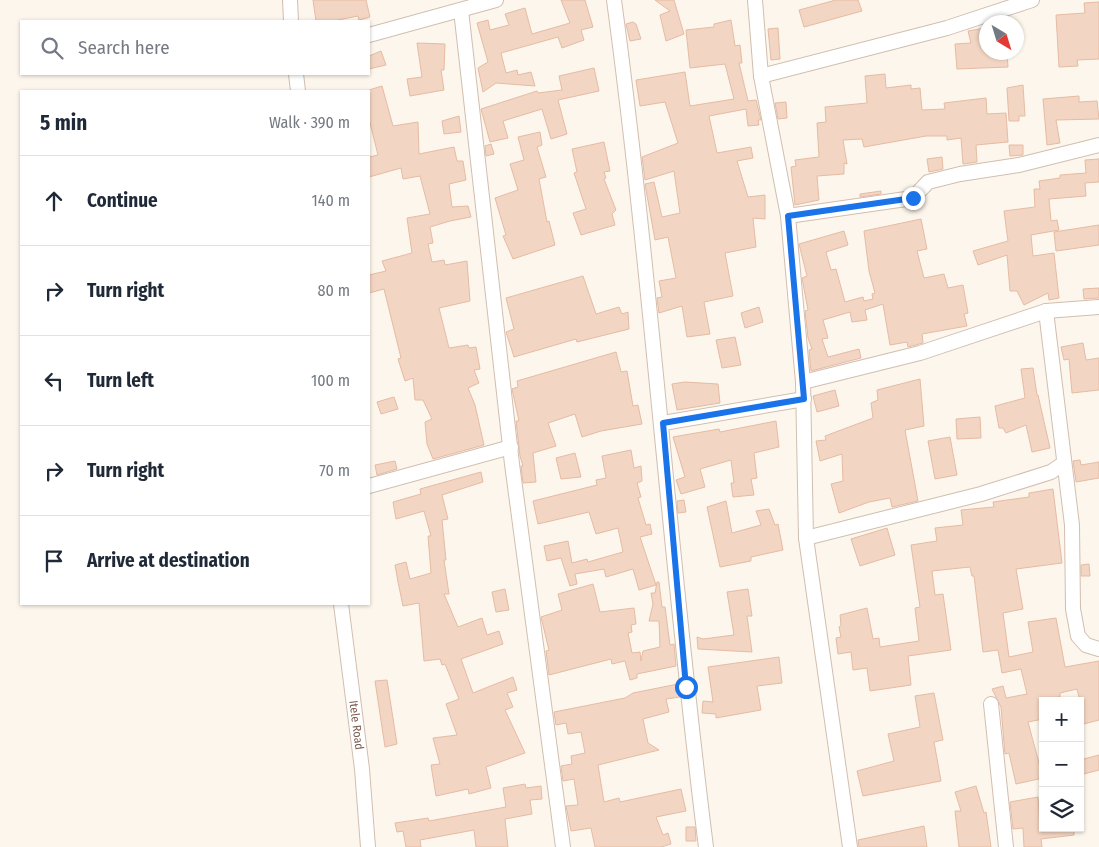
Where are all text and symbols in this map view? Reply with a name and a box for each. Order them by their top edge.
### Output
north arrow [979,15,1024,60]
search box [20,20,370,75]
icon: search [38,34,66,62]
text: Search here [78,36,170,59]
text: 5 min [40,110,87,136]
text: Walk · 390 m [269,113,350,132]
icon: ahead [40,187,68,215]
route end [902,187,925,210]
text: Continue [87,189,158,212]
text: 140 m [312,191,350,210]
icon: right [40,277,68,305]
text: Turn right [87,279,164,302]
text: 80 m [318,281,350,300]
icon: left [40,367,68,395]
text: Turn left [87,369,154,392]
text: 100 m [311,371,350,390]
icon: right [40,457,68,485]
text: Turn right [87,459,164,482]
text: 70 m [319,461,350,480]
icon: arrive [40,547,68,575]
text: Arrive at destination [87,549,250,572]
route start [675,676,698,699]
map controls [1039,697,1084,832]
button: + [1039,697,1084,742]
street label: Itele Road [346,700,366,751]
button: − [1039,742,1084,787]
button: layers [1039,787,1084,832]

